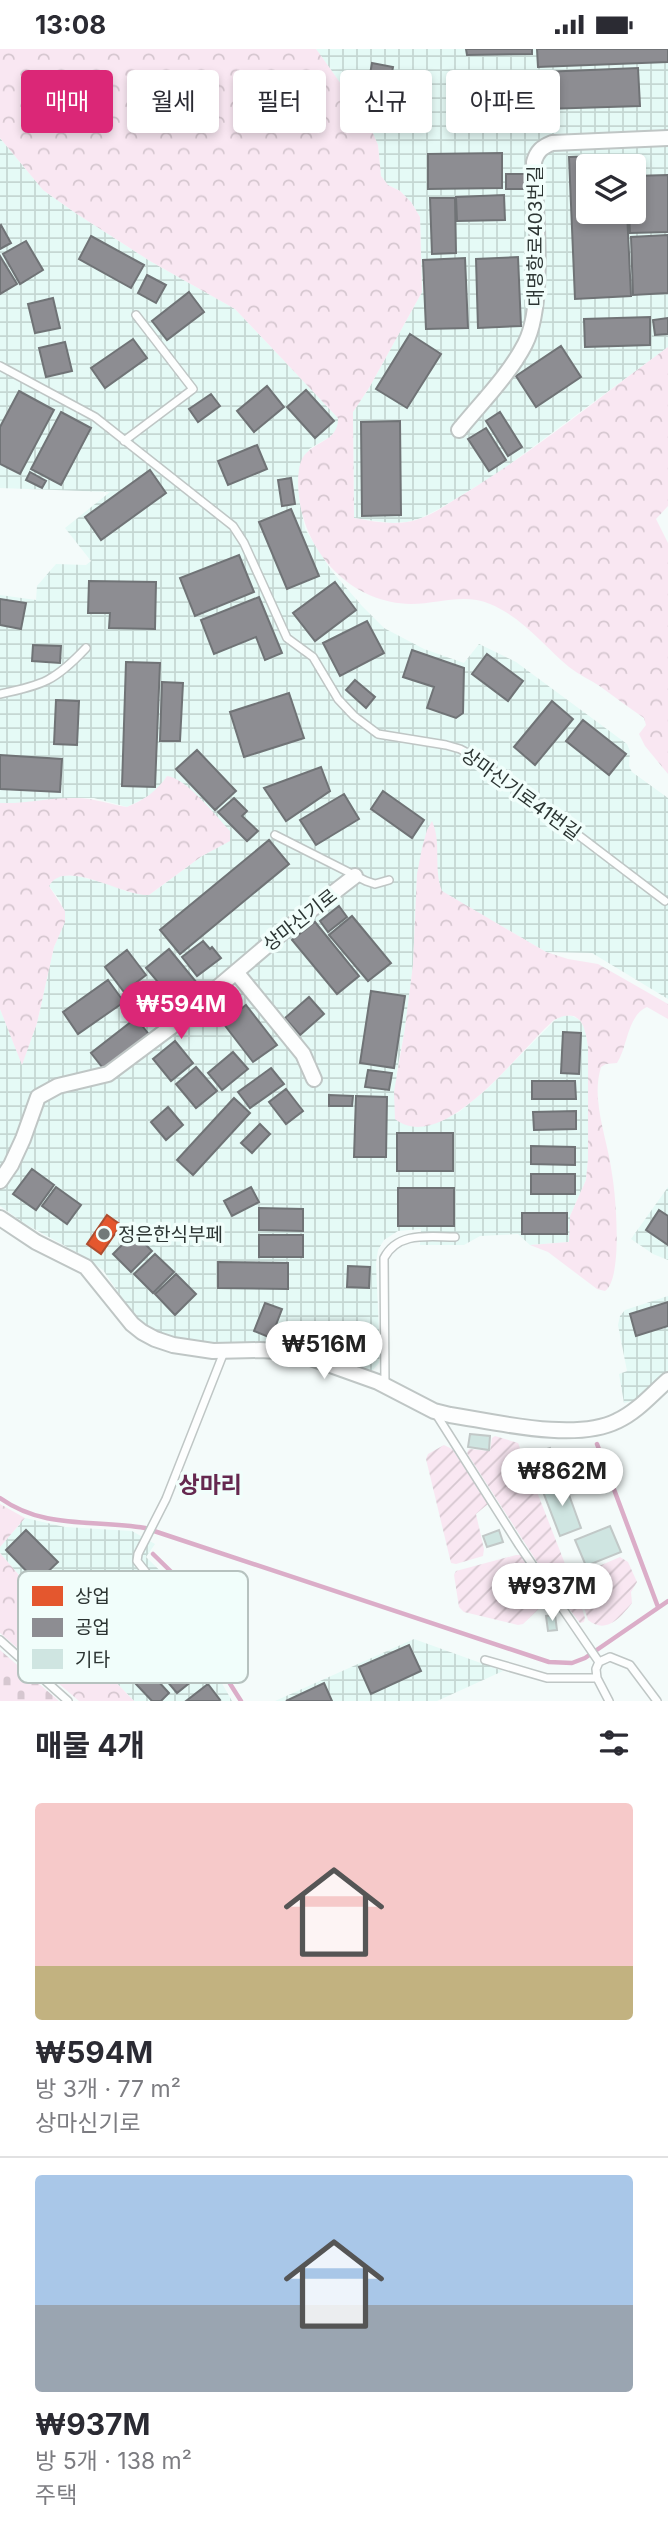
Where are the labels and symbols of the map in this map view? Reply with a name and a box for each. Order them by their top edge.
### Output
street label: 대명항로403번길 [524,166,547,306]
street label: 상마신기로41번길 [457,743,585,845]
street label: 상마신기로 [258,884,342,956]
pin: ₩594M [132,981,230,1041]
place label: 정은한식부페 [118,1223,223,1246]
marker: 정은한식부페 [96,1226,112,1242]
pin: ₩516M [275,1321,373,1381]
pin: ₩862M [513,1449,611,1508]
district label: 상마리 [178,1471,242,1499]
pin: ₩937M [503,1563,601,1623]
legend [18,1571,248,1683]
text: 상업 [75,1585,110,1608]
text: 공업 [75,1616,110,1639]
text: 기타 [75,1648,110,1671]

